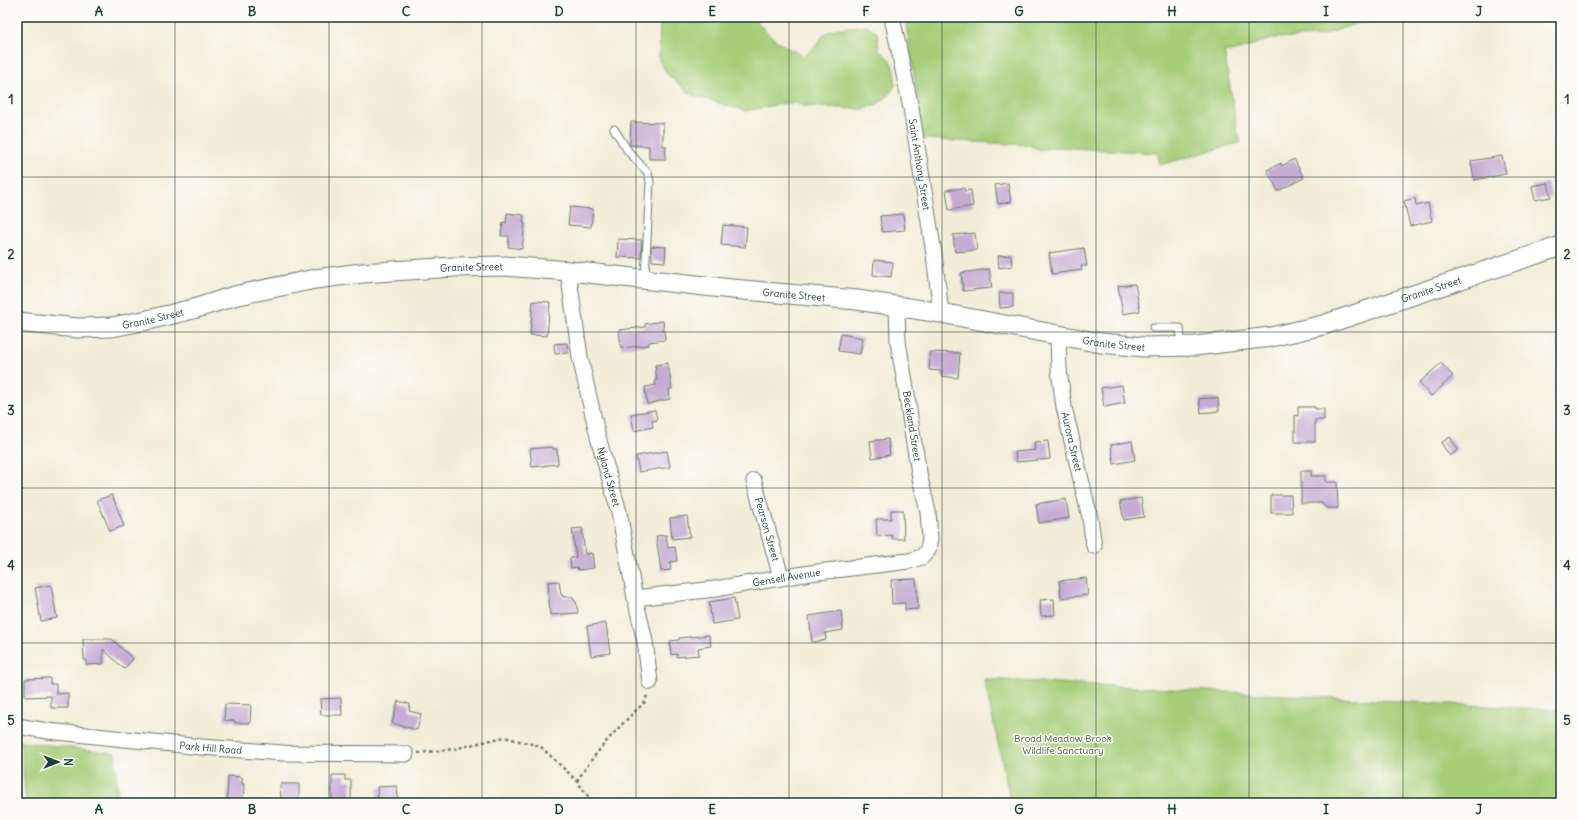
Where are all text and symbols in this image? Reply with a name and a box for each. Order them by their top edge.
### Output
text: A [95,3,104,20]
text: B [248,3,257,20]
text: C [402,3,411,20]
text: D [554,3,564,20]
text: E [708,3,716,20]
text: F [862,3,870,20]
text: G [1014,3,1024,20]
text: H [1167,3,1177,20]
text: I [1323,3,1329,20]
text: J [1476,3,1483,20]
text: 1 [8,91,14,108]
text: 1 [1564,91,1570,108]
street label: Saint Anthony Street [906,118,934,212]
text: 2 [7,246,15,263]
text: 2 [1563,246,1571,263]
street label: Granite Street [440,260,503,274]
street label: Granite Street [1399,273,1463,305]
street label: Granite Street [762,285,826,304]
street label: Granite Street [121,305,185,331]
street label: Granite Street [1082,333,1146,354]
street label: Beckland Street [900,390,924,463]
text: 3 [7,402,15,419]
text: 3 [1563,402,1571,419]
street label: Aurora Street [1059,411,1086,473]
street label: Nyland Street [595,445,624,509]
street label: Pearson Street [752,496,783,563]
text: 4 [7,557,15,574]
text: 4 [1563,557,1571,574]
street label: Gensell Avenue [751,565,821,589]
text: 5 [7,712,15,729]
text: 5 [1563,712,1571,729]
park label: Broad Meadow Brook Wildlife Sanctuary [1014,732,1112,757]
street label: Park Hill Road [179,738,243,756]
north arrow [38,742,78,782]
text: N [61,758,75,766]
text: A [95,801,104,818]
text: B [248,801,257,818]
text: C [402,801,411,818]
text: D [554,801,564,818]
text: E [708,801,716,818]
text: F [862,801,870,818]
text: G [1014,801,1024,818]
text: H [1167,801,1177,818]
text: I [1323,801,1329,818]
text: J [1476,801,1483,818]

